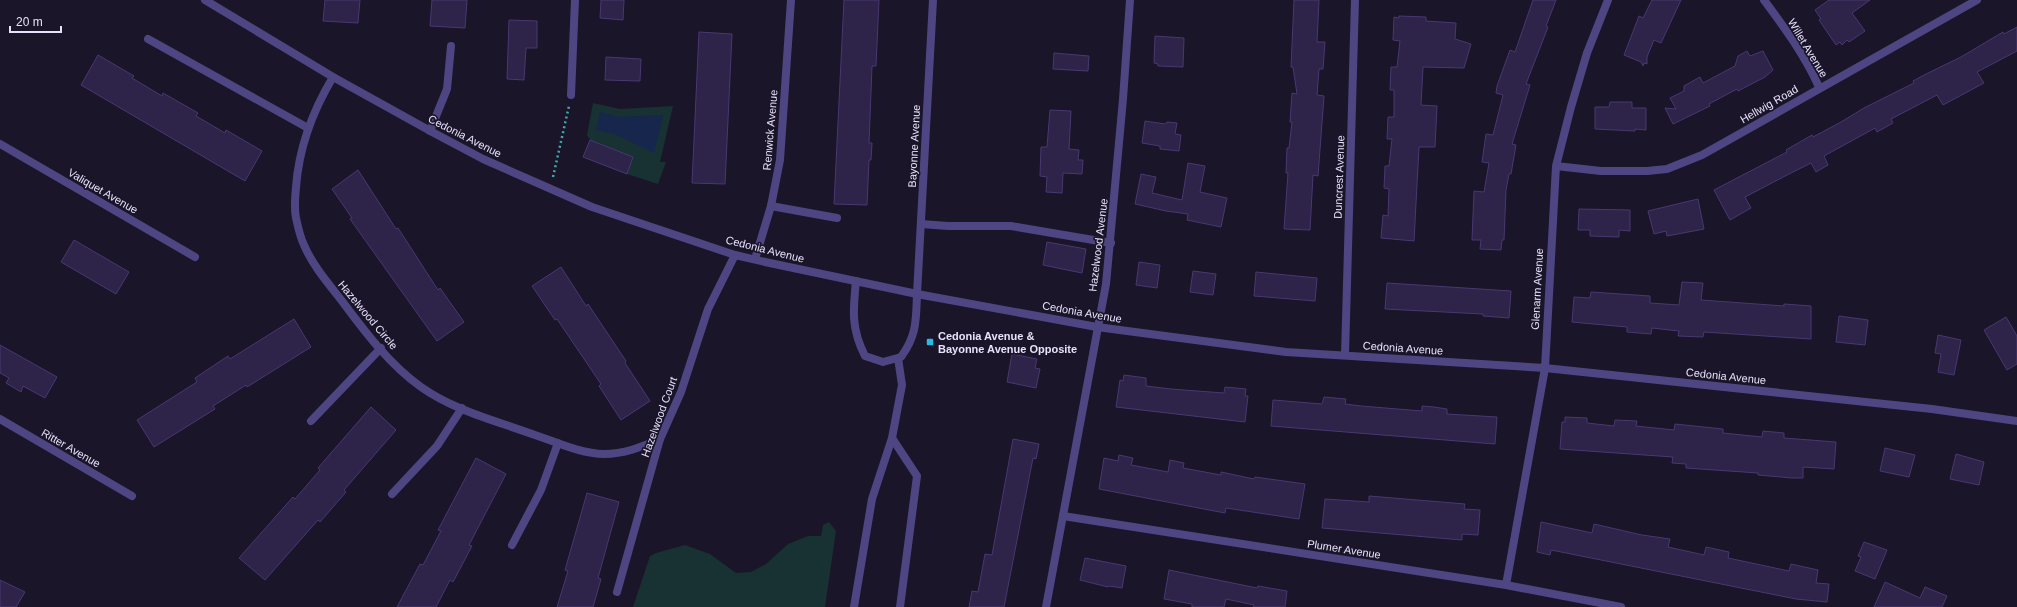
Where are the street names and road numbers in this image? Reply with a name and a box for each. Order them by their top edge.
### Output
street label: Willet Avenue [1786,16,1830,80]
street label: Hellwig Road [1738,83,1800,125]
street label: Renwick Avenue [760,89,780,171]
street label: Bayonne Avenue [906,104,922,188]
street label: Cedonia Avenue [426,112,504,160]
street label: Duncrest Avenue [1332,135,1346,219]
street label: Valiquet Avenue [66,166,140,216]
street label: Hazelwood Avenue [1086,198,1110,292]
street label: Cedonia Avenue [724,233,806,265]
street label: Glenarm Avenue [1529,248,1545,330]
street label: Hazelwood Circle [336,278,400,352]
street label: Cedonia Avenue [1041,299,1123,325]
street label: Cedonia Avenue [1362,339,1444,357]
street label: Cedonia Avenue [1685,366,1767,386]
street label: Hazelwood Court [639,375,679,459]
street label: Ritter Avenue [39,426,103,470]
street label: Plumer Avenue [1306,537,1382,561]

